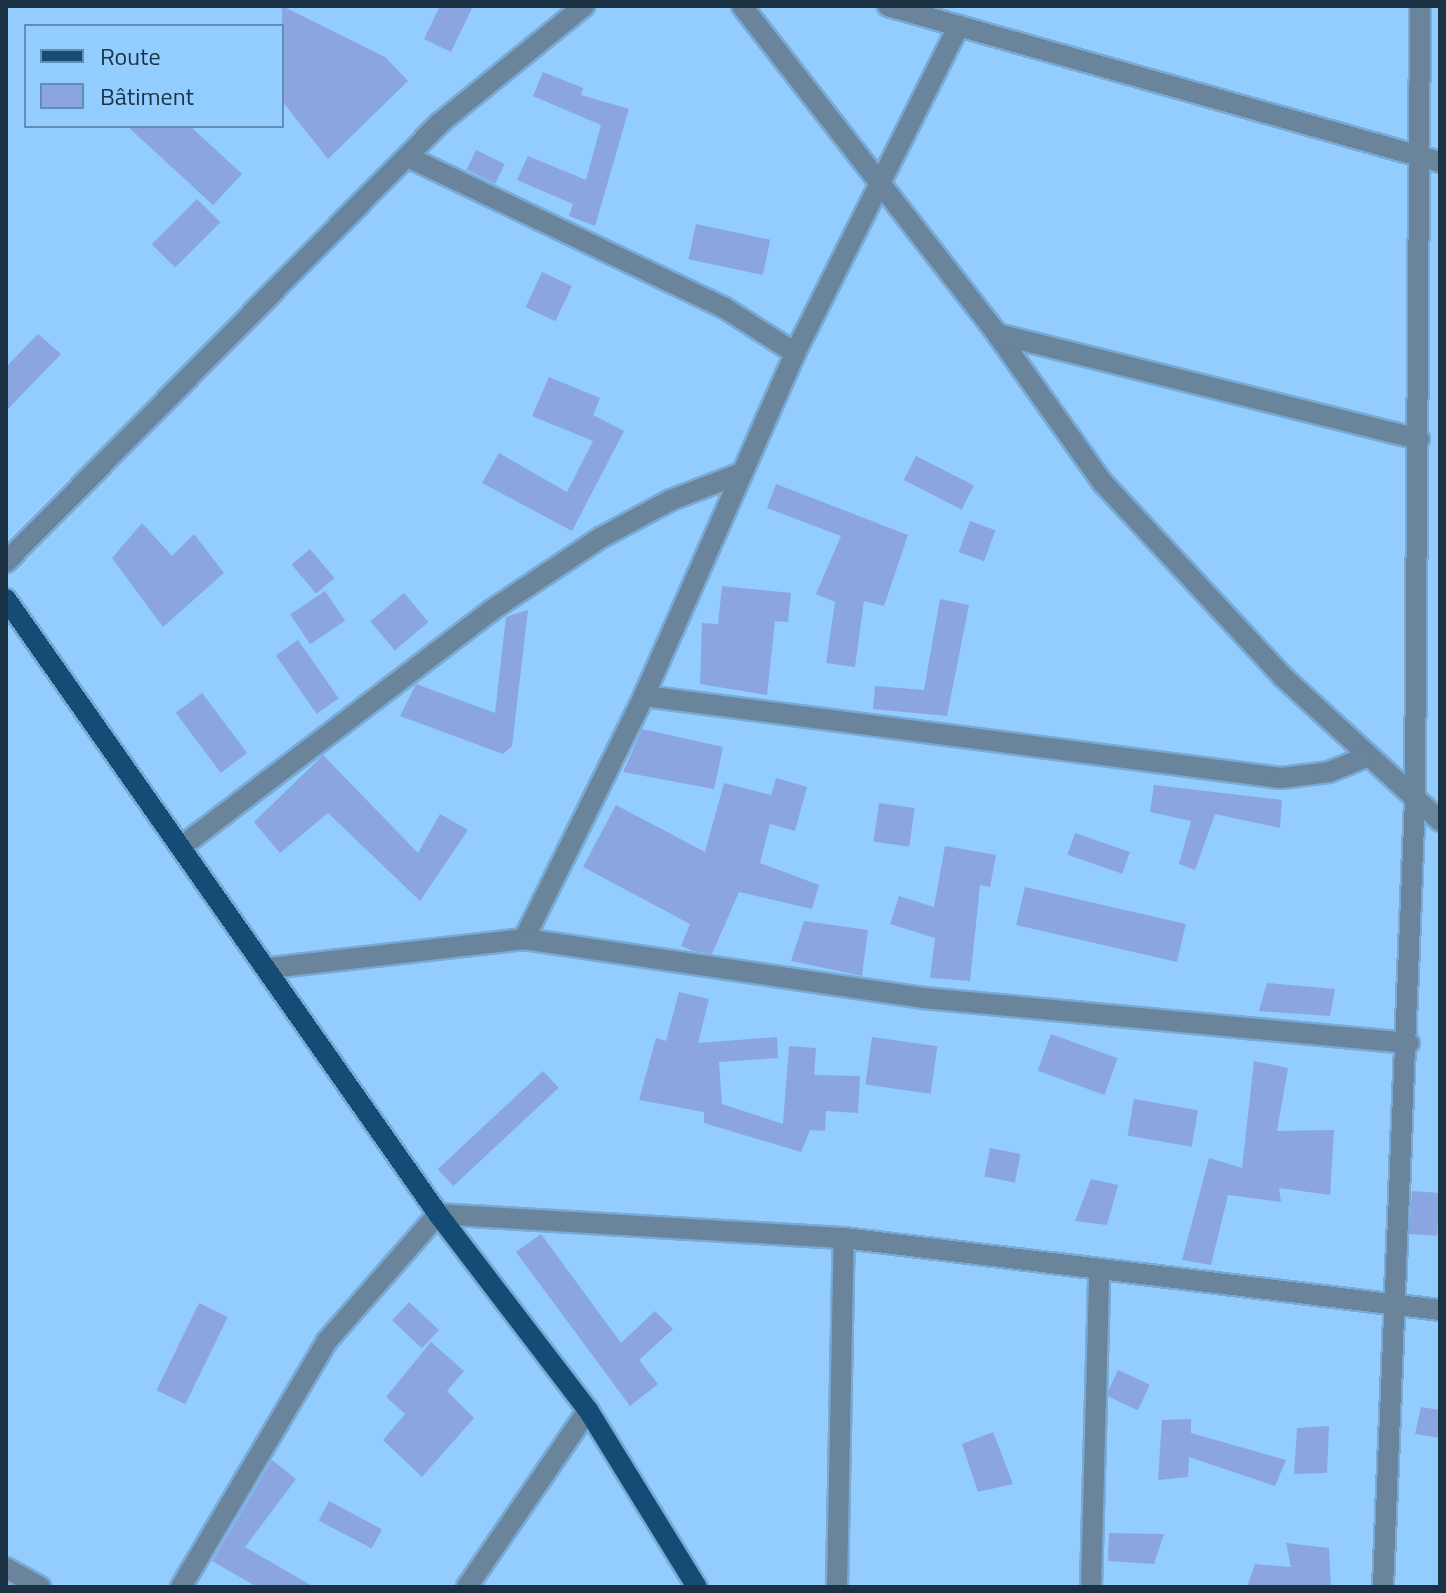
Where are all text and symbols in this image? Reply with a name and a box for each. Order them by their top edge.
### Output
legend [24,24,284,128]
text: Route [100,38,161,74]
text: Bâtiment [100,78,194,114]

